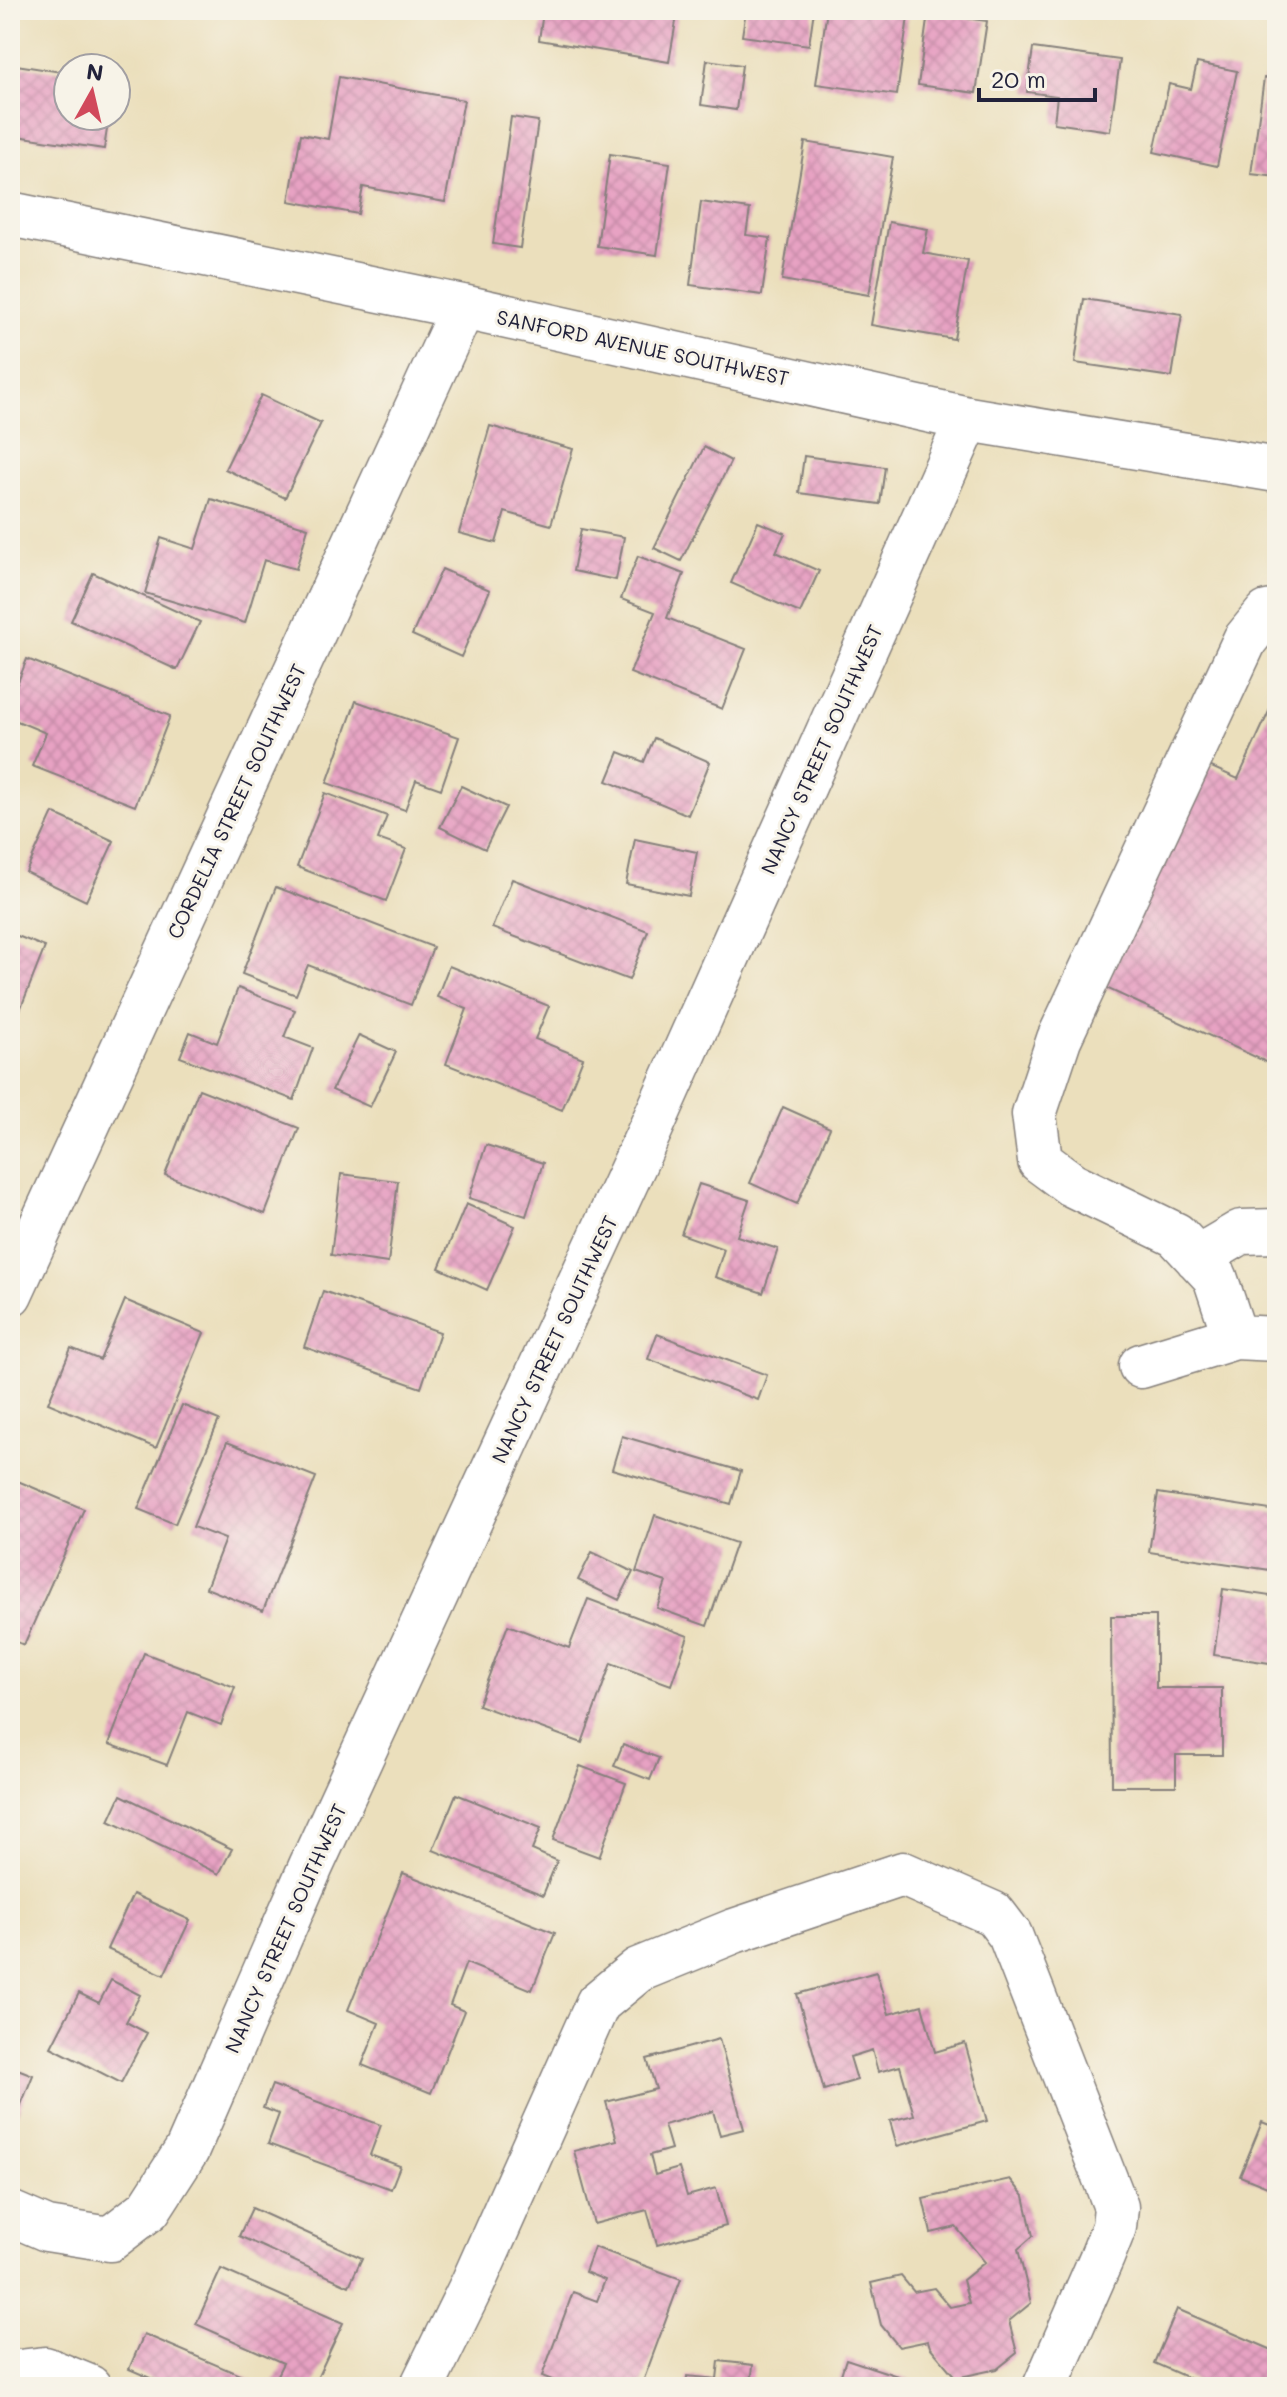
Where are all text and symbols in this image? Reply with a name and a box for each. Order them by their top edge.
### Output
north arrow [52,52,132,132]
scale bar [979,52,1095,102]
text: N [85,56,105,87]
text: 20 m [991,63,1046,94]
street label: SANFORD AVENUE SOUTHWEST [494,303,792,391]
street label: NANCY STREET SOUTHWEST [754,620,888,878]
street label: CORDELIA STREET SOUTHWEST [161,659,311,943]
street label: NANCY STREET SOUTHWEST [485,1211,623,1467]
street label: NANCY STREET SOUTHWEST [218,1799,352,2057]

